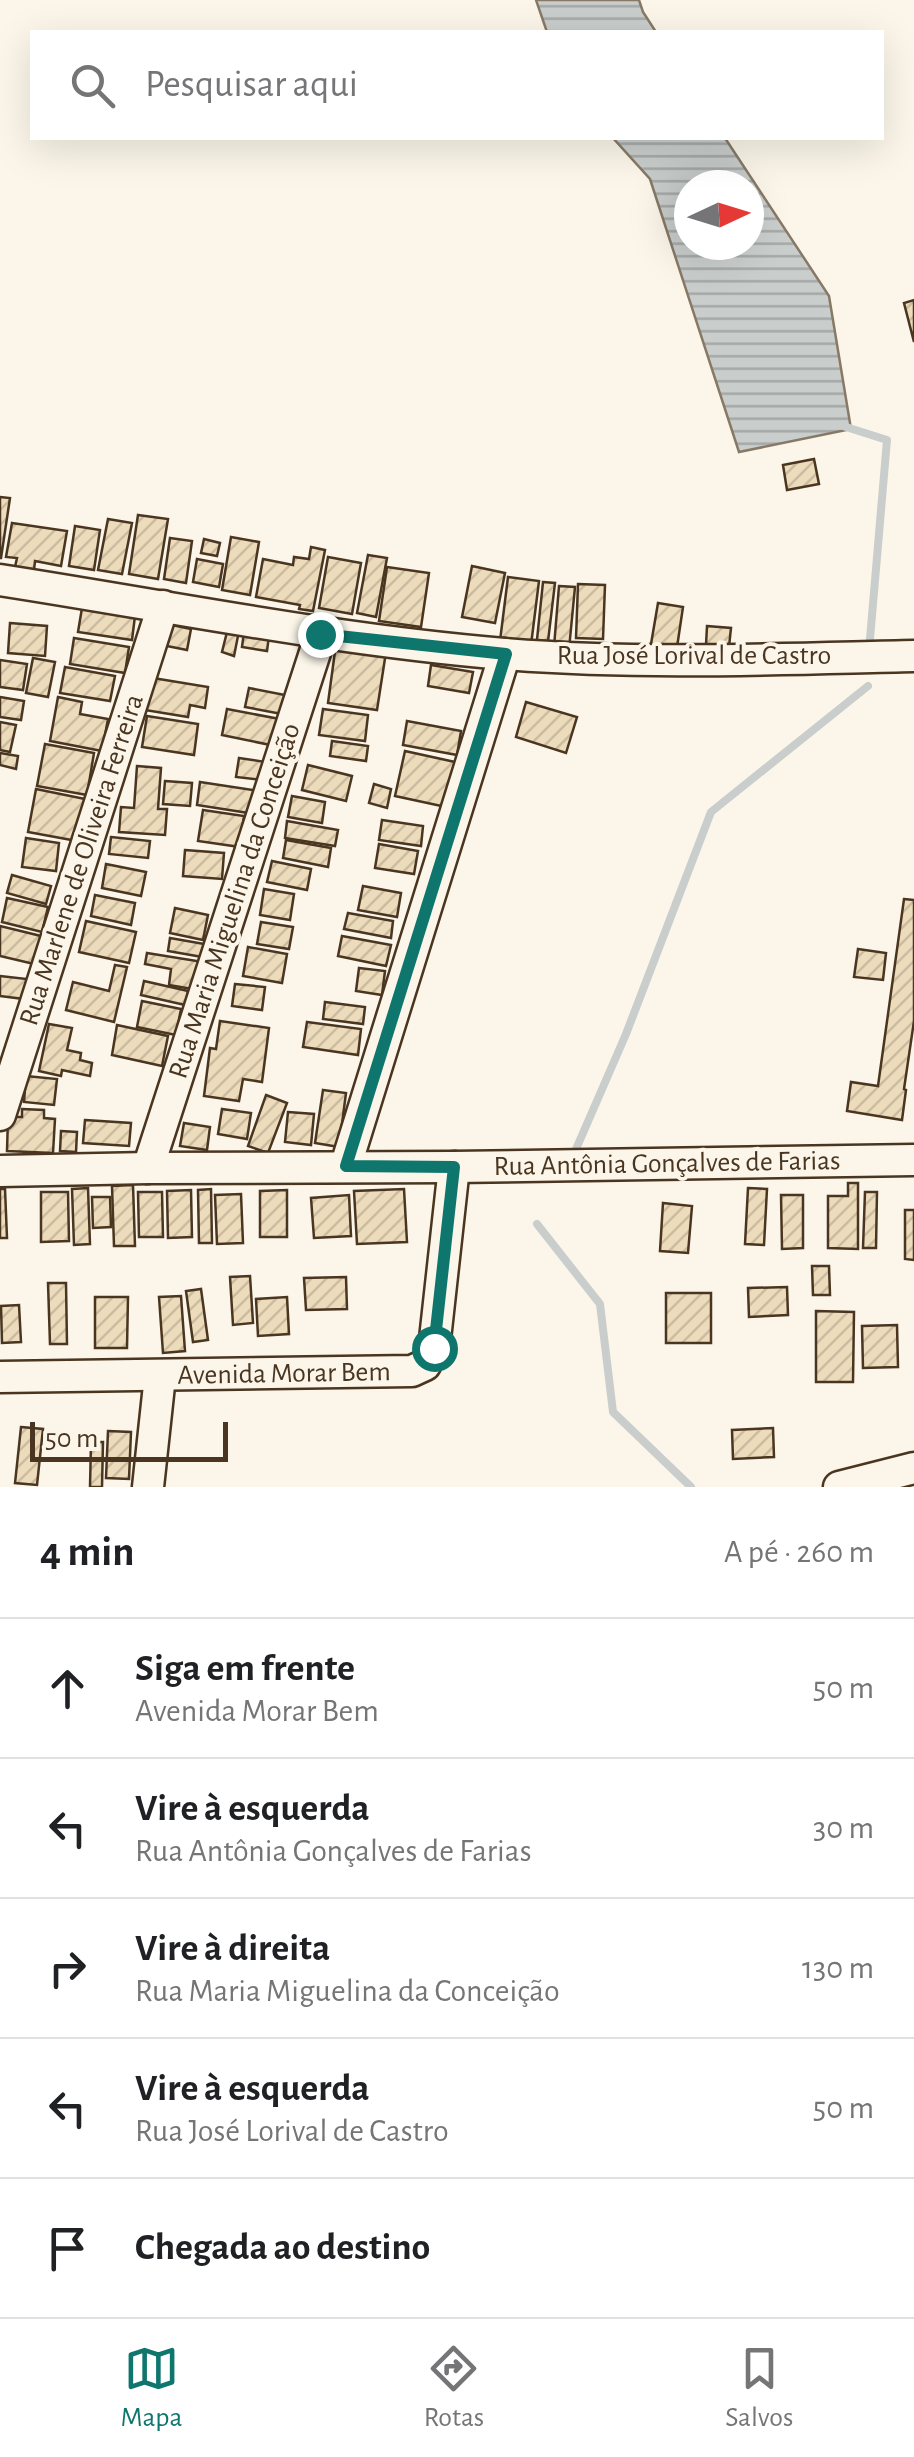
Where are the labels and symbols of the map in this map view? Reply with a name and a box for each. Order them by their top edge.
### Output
north arrow [674,170,764,260]
route end [298,612,344,658]
street label: Rua José Lorival de Castro [557,642,831,670]
street label: Rua Marlene de Oliveira Ferreira [15,691,149,1029]
street label: Rua Maria Miguelina da Conceição [164,720,306,1082]
street label: Rua Antônia Gonçalves de Farias [493,1147,841,1181]
route start [412,1326,458,1372]
street label: Avenida Morar Bem [177,1358,391,1390]
scale bar [30,1417,228,1462]

